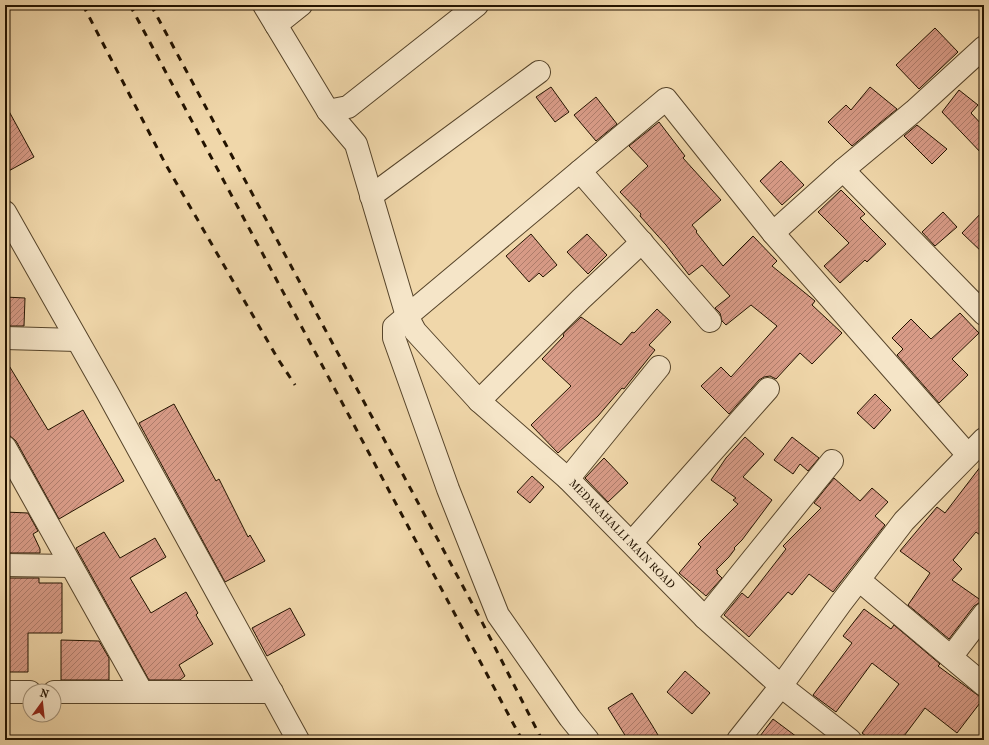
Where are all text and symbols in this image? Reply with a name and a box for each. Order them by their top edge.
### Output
street label: MEDARAHALLI MAIN ROAD [566,477,678,591]
north arrow [22,683,62,723]
text: N [39,686,51,701]

